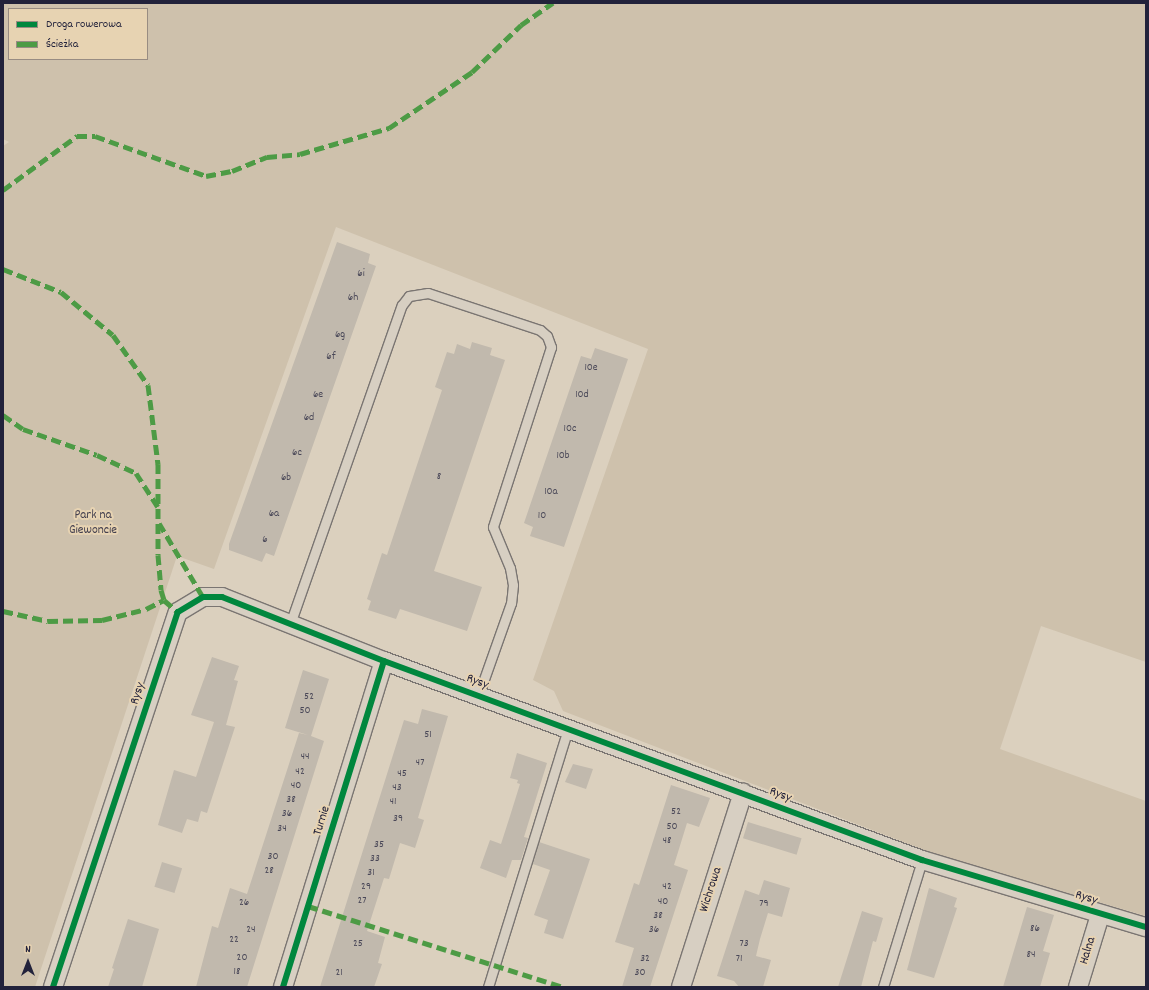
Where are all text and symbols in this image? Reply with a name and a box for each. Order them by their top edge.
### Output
legend [8,8,148,60]
text: Droga rowerowa [46,16,122,33]
text: Ścieżka [46,36,78,53]
house number: 6i [357,267,365,281]
house number: 6h [348,291,358,305]
house number: 6g [335,328,345,342]
house number: 6f [326,350,336,364]
house number: 10e [584,361,598,375]
house number: 6e [313,388,323,402]
house number: 10d [575,388,589,402]
house number: 6d [304,411,314,425]
house number: 10c [564,422,576,436]
house number: 6c [292,446,302,460]
house number: 10b [556,449,570,463]
house number: 8 [437,470,441,484]
house number: 6b [281,471,291,485]
house number: 10a [544,485,558,499]
house number: 6a [269,507,279,521]
park label: Park na Giewoncie [69,509,117,540]
house number: 10 [538,509,546,523]
house number: 6 [262,533,268,547]
street label: Rysy [464,672,490,694]
street label: Rysy [128,681,150,707]
house number: 52 [304,690,314,704]
house number: 50 [299,704,311,718]
house number: 51 [424,728,432,742]
house number: 44 [300,750,310,764]
house number: 47 [416,756,424,770]
house number: 42 [295,765,305,779]
house number: 45 [397,767,407,781]
house number: 40 [291,779,301,793]
house number: 43 [392,781,402,795]
street label: Rysy [767,785,793,807]
house number: 38 [286,793,296,807]
house number: 41 [390,795,396,809]
street label: Turnie [311,805,335,837]
house number: 52 [671,805,681,819]
house number: 36 [282,807,292,821]
house number: 39 [393,812,403,826]
house number: 50 [666,820,678,834]
house number: 34 [277,822,287,836]
house number: 48 [663,834,671,848]
house number: 35 [374,838,384,852]
house number: 30 [268,850,278,864]
house number: 33 [370,852,380,866]
house number: 28 [264,864,274,878]
house number: 31 [367,866,375,880]
street label: Wichrowa [697,866,727,914]
house number: 29 [361,880,371,894]
house number: 42 [662,880,672,894]
street label: Rysy [1073,888,1099,910]
house number: 27 [357,894,367,908]
house number: 40 [658,895,668,909]
house number: 26 [239,896,249,910]
house number: 79 [759,897,769,911]
house number: 38 [653,909,663,923]
house number: 86 [1030,922,1040,936]
house number: 24 [246,923,256,937]
house number: 36 [649,923,659,937]
house number: 22 [229,933,239,947]
street label: Halna [1077,935,1101,967]
house number: 25 [353,937,363,951]
house number: 73 [739,937,749,951]
north arrow [8,942,48,982]
text: N [25,942,31,958]
house number: 84 [1027,948,1035,962]
house number: 20 [237,951,247,965]
house number: 32 [640,952,650,966]
house number: 71 [736,952,742,966]
house number: 18 [234,965,240,979]
house number: 21 [335,966,343,980]
house number: 30 [635,966,645,980]

